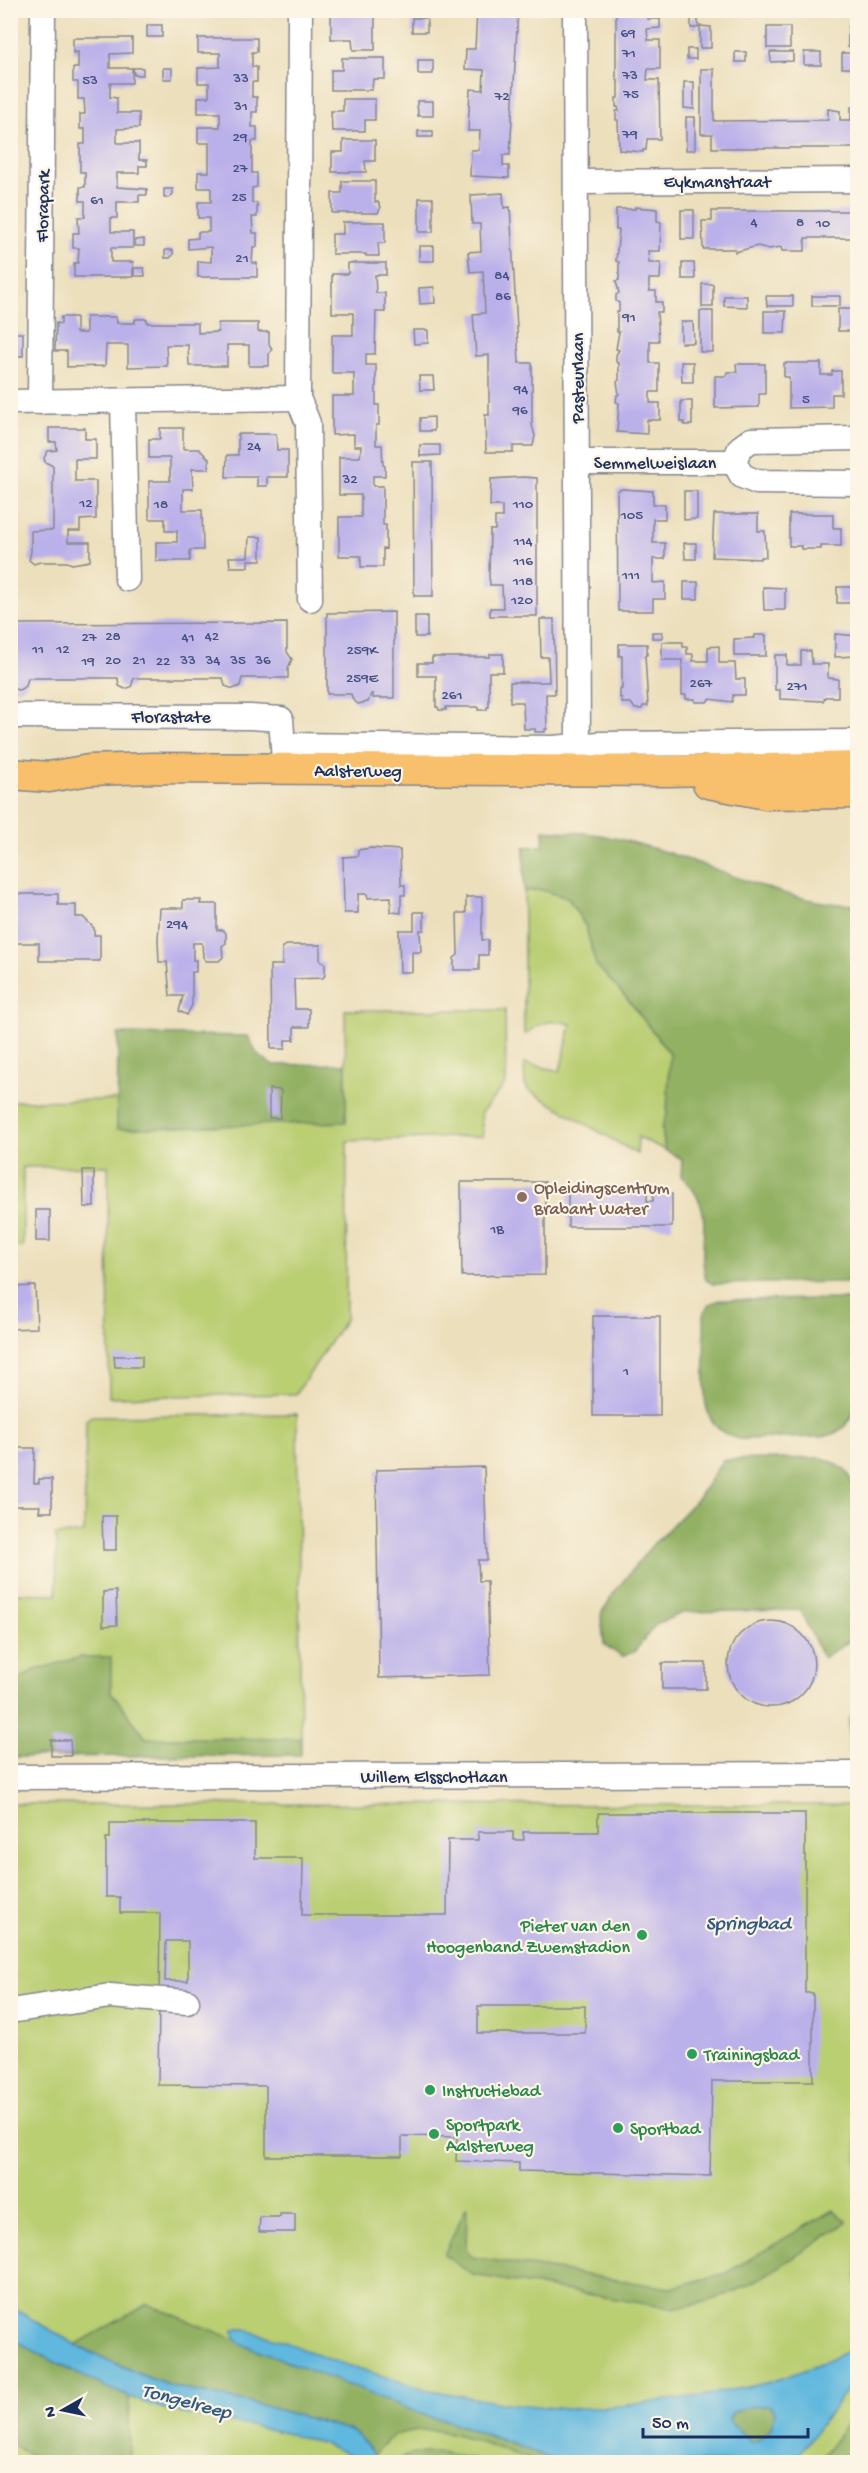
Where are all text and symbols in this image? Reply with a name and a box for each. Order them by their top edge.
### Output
house number: 69 [620,25,636,43]
house number: 71 [621,45,636,63]
house number: 73 [621,67,638,85]
house number: 33 [232,70,249,88]
house number: 53 [82,72,98,90]
house number: 75 [622,86,639,104]
house number: 72 [493,88,510,106]
house number: 31 [233,98,248,116]
house number: 79 [621,126,638,144]
house number: 29 [233,129,248,147]
house number: 27 [232,160,249,178]
street label: Florapark [33,168,56,243]
street label: Eykmanstraat [663,173,772,194]
house number: 25 [231,189,247,207]
house number: 61 [90,192,104,210]
house number: 4 [750,214,758,232]
house number: 8 [796,214,804,232]
house number: 10 [815,215,831,233]
house number: 21 [235,250,249,268]
house number: 84 [494,267,510,285]
house number: 86 [495,288,511,306]
house number: 91 [621,309,636,327]
street label: Pasteurlaan [569,332,590,424]
house number: 94 [513,381,528,399]
house number: 5 [802,391,810,409]
house number: 96 [511,402,528,420]
house number: 24 [247,438,261,456]
street label: Semmelweislaan [594,454,717,475]
house number: 32 [341,471,358,489]
house number: 12 [78,495,93,513]
house number: 18 [153,496,168,514]
house number: 110 [512,496,534,514]
house number: 105 [620,507,643,525]
house number: 114 [512,533,533,551]
house number: 116 [512,553,533,571]
house number: 111 [621,567,640,585]
house number: 118 [512,573,533,591]
house number: 120 [510,592,533,610]
house number: 28 [105,628,121,646]
house number: 42 [205,628,219,646]
house number: 27 [81,629,98,647]
house number: 41 [181,629,195,647]
house number: 11 [31,641,44,659]
house number: 12 [55,641,70,659]
house number: 259K [346,642,379,660]
house number: 20 [105,652,121,670]
house number: 21 [132,652,146,670]
house number: 33 [179,652,196,670]
house number: 34 [205,652,220,670]
house number: 35 [229,652,246,670]
house number: 36 [254,652,271,670]
house number: 19 [80,653,95,671]
house number: 22 [156,653,170,671]
house number: 259E [346,670,379,688]
house number: 267 [690,675,714,693]
house number: 271 [786,678,808,696]
house number: 261 [441,687,463,705]
street label: Florastate [130,708,211,729]
street label: Aalsterweg [314,762,402,783]
house number: 294 [166,916,188,934]
place label: Opleidingscentrum Brabant Water [533,1179,670,1221]
marker: Opleidingscentrum Brabant Water [515,1190,529,1204]
house number: 1B [489,1221,504,1239]
house number: 1 [622,1363,629,1381]
street label: Willem Elsschotlaan [361,1768,508,1789]
water label: Springbad [706,1914,793,1937]
place label: Pieter van den Hoogenband Zwemstadion [426,1917,630,1959]
marker: Pieter van den Hoogenband Zwemstadion [635,1928,649,1942]
place label: Trainingsbad [703,2046,801,2067]
marker: Trainingsbad [685,2047,699,2061]
place label: Instructiebad [442,2082,542,2103]
marker: Instructiebad [423,2083,437,2097]
place label: Sportpark Aalsterweg [446,2116,534,2158]
place label: Sportbad [630,2120,702,2141]
marker: Sportbad [611,2121,625,2135]
marker: Sportpark Aalsterweg [427,2127,441,2141]
north arrow [33,2380,93,2440]
water label: Tongelreep [139,2380,234,2427]
scale bar [643,2401,808,2439]
text: N [41,2405,62,2418]
text: 50 m [652,2414,689,2435]

